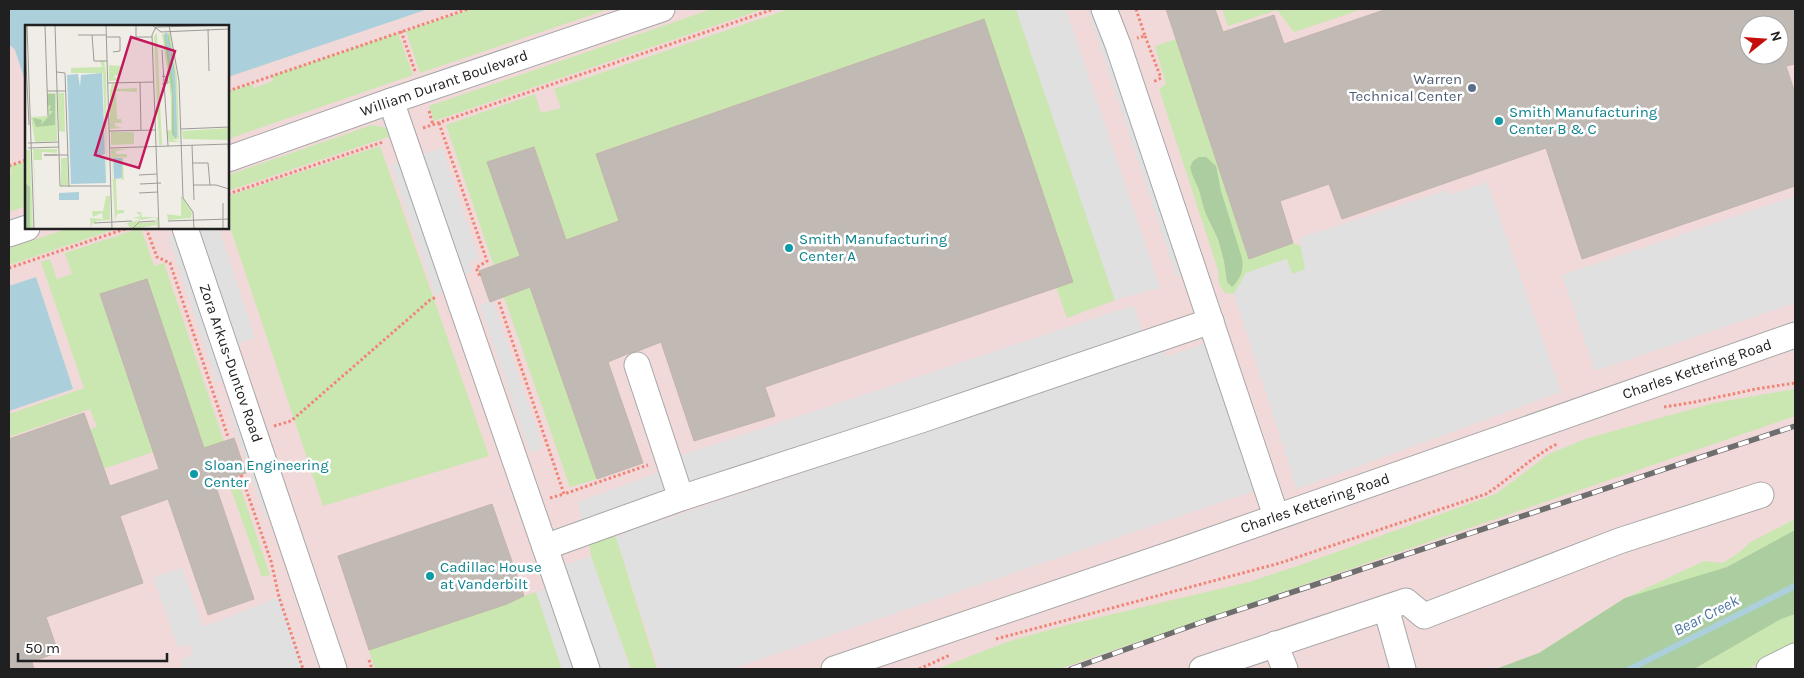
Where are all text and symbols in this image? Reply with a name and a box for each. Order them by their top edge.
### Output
north arrow [1739,15,1789,65]
inset map [25,25,229,229]
text: N [1766,29,1786,44]
street label: William Durant Boulevard [358,46,530,120]
place label: Warren Technical Center [1349,70,1463,105]
marker: Warren Technical Center [1466,82,1478,94]
place label: Smith Manufacturing Center B & C [1509,103,1658,138]
marker: Smith Manufacturing Center B & C [1493,115,1505,127]
place label: Smith Manufacturing Center A [799,230,948,265]
marker: Smith Manufacturing Center A [783,242,795,254]
street label: Zora Arkus-Duntov Road [195,281,267,445]
street label: Charles Kettering Road [1620,335,1774,403]
place label: Sloan Engineering Center [204,456,329,491]
marker: Sloan Engineering Center [188,468,200,480]
street label: Charles Kettering Road [1238,469,1392,537]
place label: Cadillac House at Vanderbilt [440,558,542,593]
marker: Cadillac House at Vanderbilt [424,570,436,582]
water label: Bear Creek [1670,590,1743,639]
scale bar [18,630,166,662]
text: 50 m [25,639,60,657]

